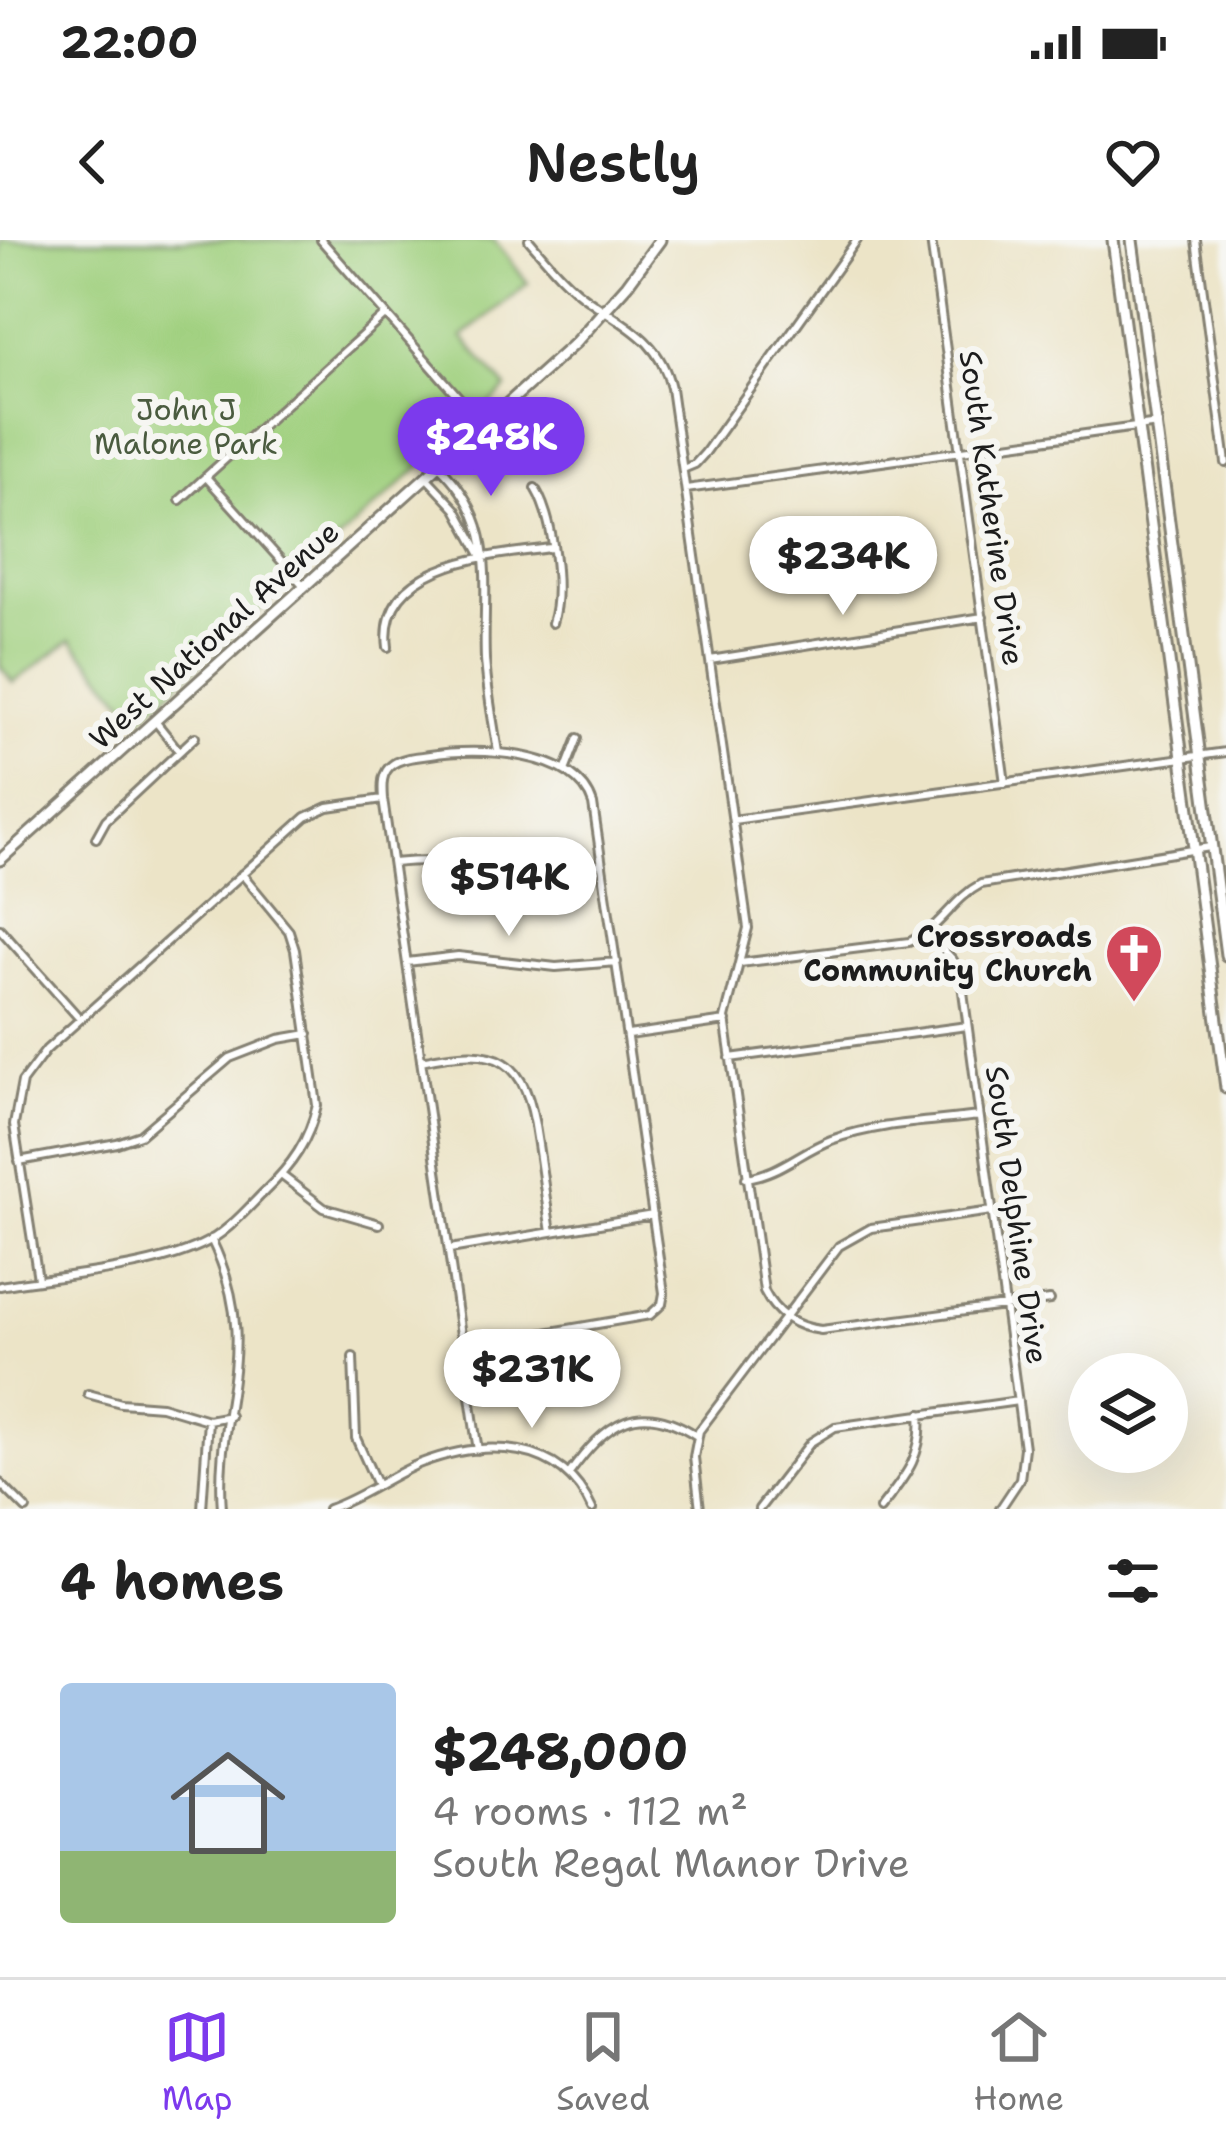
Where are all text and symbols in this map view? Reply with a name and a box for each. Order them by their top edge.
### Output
text: 22:00 [60,12,198,72]
text: Nestly [526,126,700,198]
icon: back [60,129,126,195]
icon: heart [1100,129,1166,195]
street label: South Katherine Drive [950,348,1034,668]
park label: John J Malone Park [94,389,278,464]
pin: $248K [407,397,575,499]
text: $248K [425,410,557,462]
street label: West National Avenue [80,512,348,758]
pin: $234K [759,516,927,618]
text: $234K [776,529,910,581]
pin: $514K [425,837,593,939]
text: $514K [449,850,569,902]
place label: Crossroads Community Church [803,916,1092,991]
church icon: Crossroads Community Church [1103,922,1165,1004]
street label: South Delphine Drive [976,1063,1058,1367]
pin: $231K [448,1329,616,1431]
text: $231K [471,1342,593,1394]
map controls [1068,1353,1188,1473]
button: layers [1068,1353,1188,1473]
text: 4 homes [60,1547,284,1615]
icon: filters [1100,1548,1166,1614]
text: $248,000 [432,1717,688,1785]
icon: home [156,1731,300,1875]
text: 4 rooms · 112 m² [432,1785,748,1837]
text: South Regal Manor Drive [432,1837,910,1889]
tab: Map [162,2004,233,2121]
tab: Saved [556,2004,650,2121]
tab: Home [973,2004,1064,2121]

